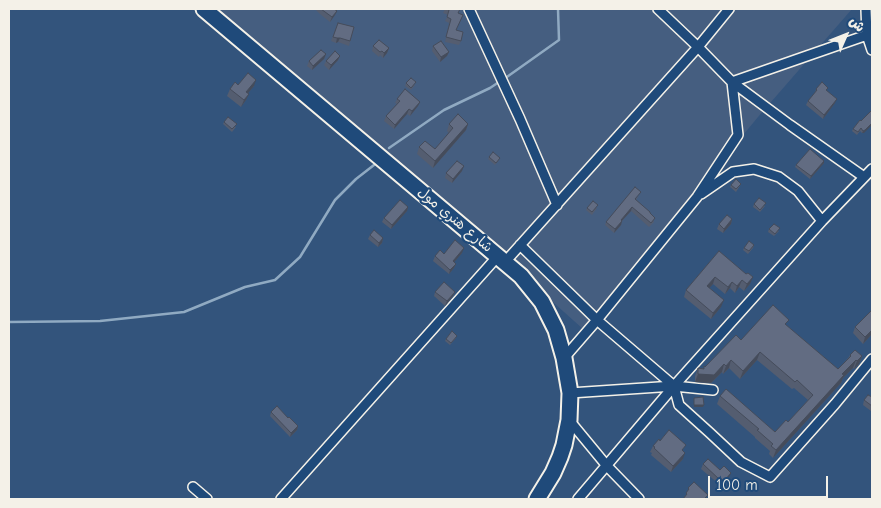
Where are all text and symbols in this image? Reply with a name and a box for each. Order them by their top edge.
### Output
north arrow [821,10,871,60]
text: ش [846,13,869,36]
street label: شارع هنري مول [414,184,496,256]
scale bar [711,466,831,498]
text: 100 m [716,476,758,494]

